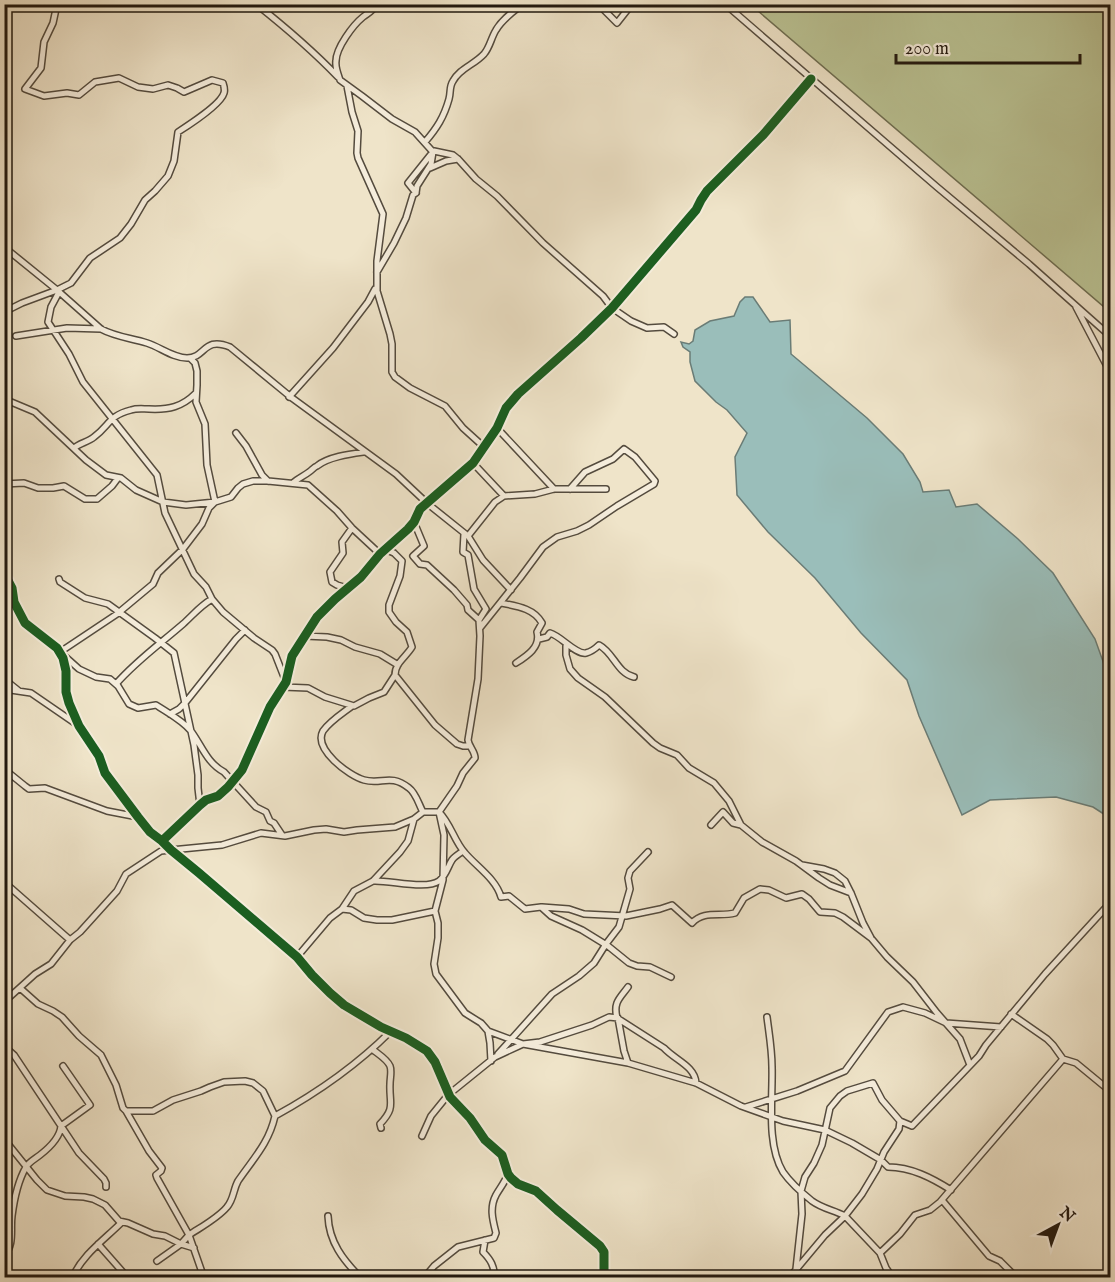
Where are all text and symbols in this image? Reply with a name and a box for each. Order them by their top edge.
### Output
scale bar [896,27,1080,65]
text: 200 m [905,38,949,61]
north arrow [1028,1195,1088,1255]
text: N [1054,1202,1078,1227]

